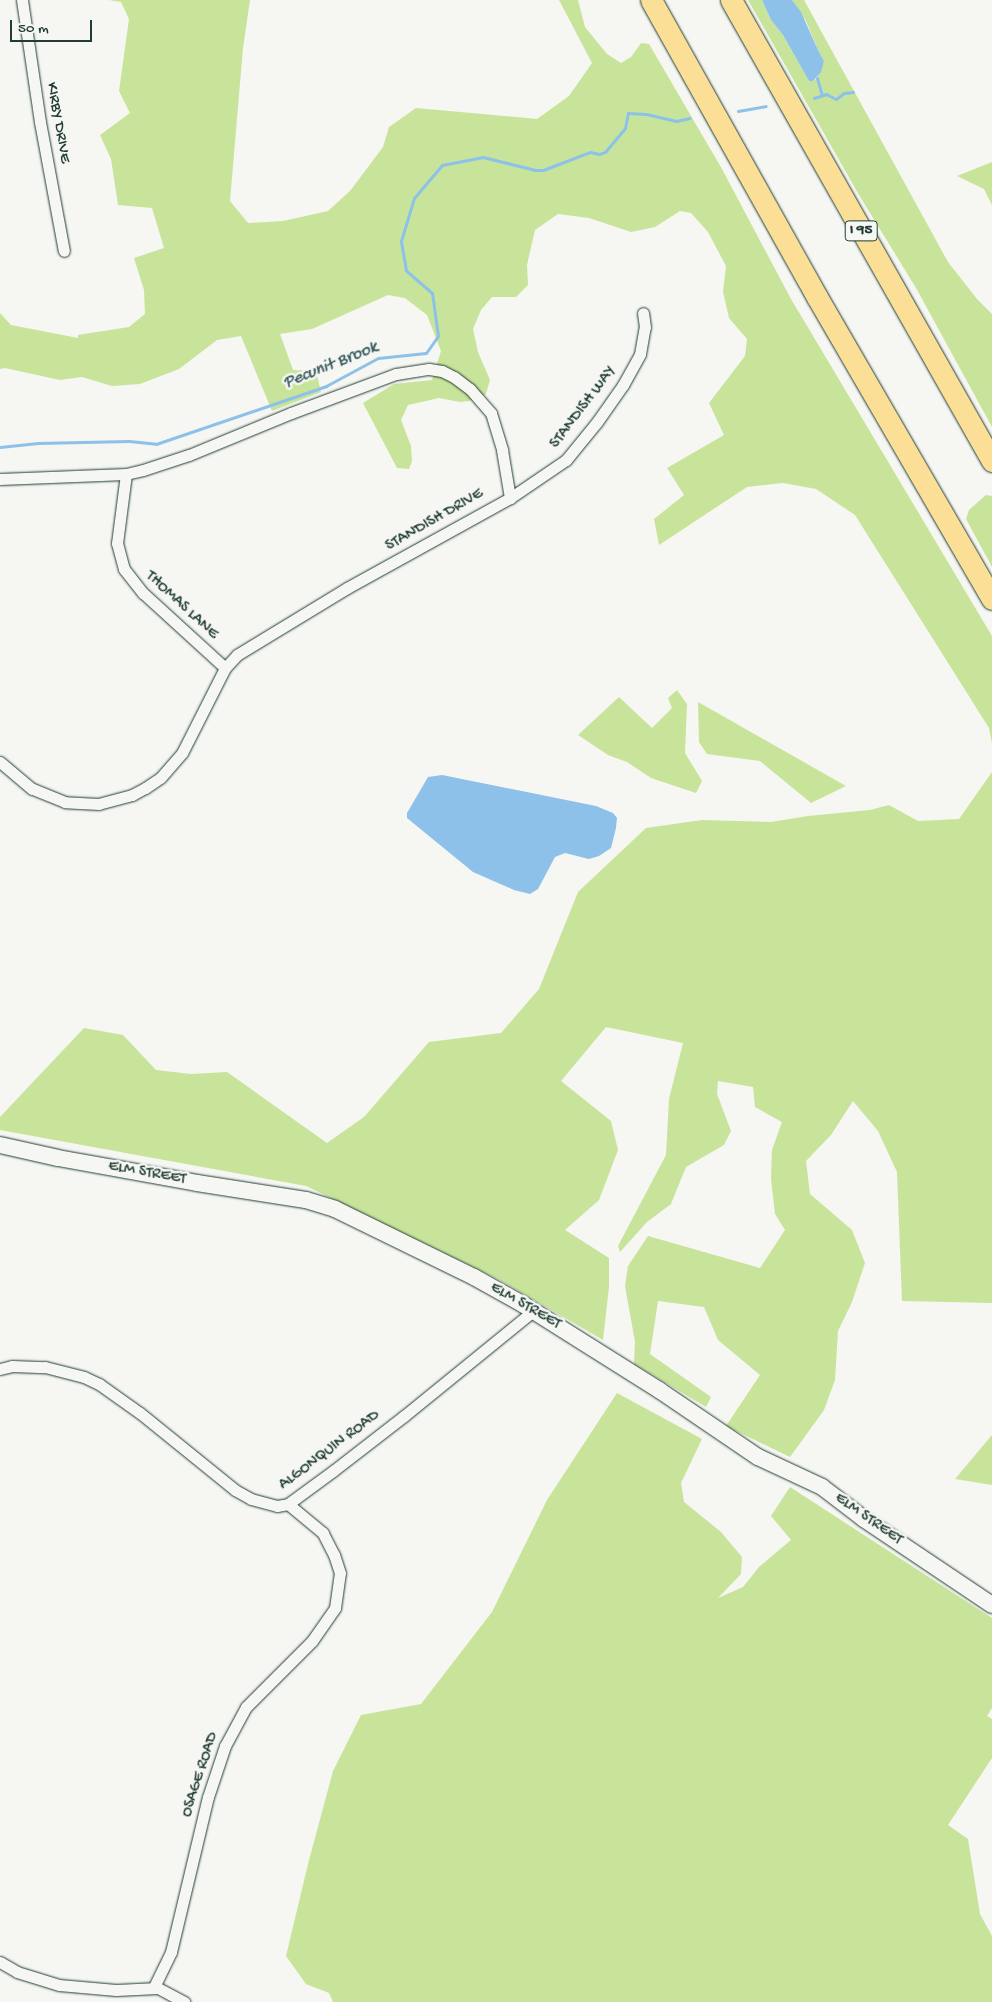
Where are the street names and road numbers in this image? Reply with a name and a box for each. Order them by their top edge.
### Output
street label: KIRBY DRIVE [40,81,74,165]
road number: I 95 [844,218,878,244]
street label: STANDISH WAY [547,363,621,453]
street label: STANDISH DRIVE [383,485,487,557]
street label: THOMAS LANE [141,567,221,645]
street label: ELM STREET [107,1158,187,1190]
street label: ELM STREET [486,1279,564,1335]
street label: ALGONQUIN ROAD [276,1407,384,1495]
street label: ELM STREET [830,1490,906,1550]
street label: OSAGE ROAD [178,1730,224,1820]

